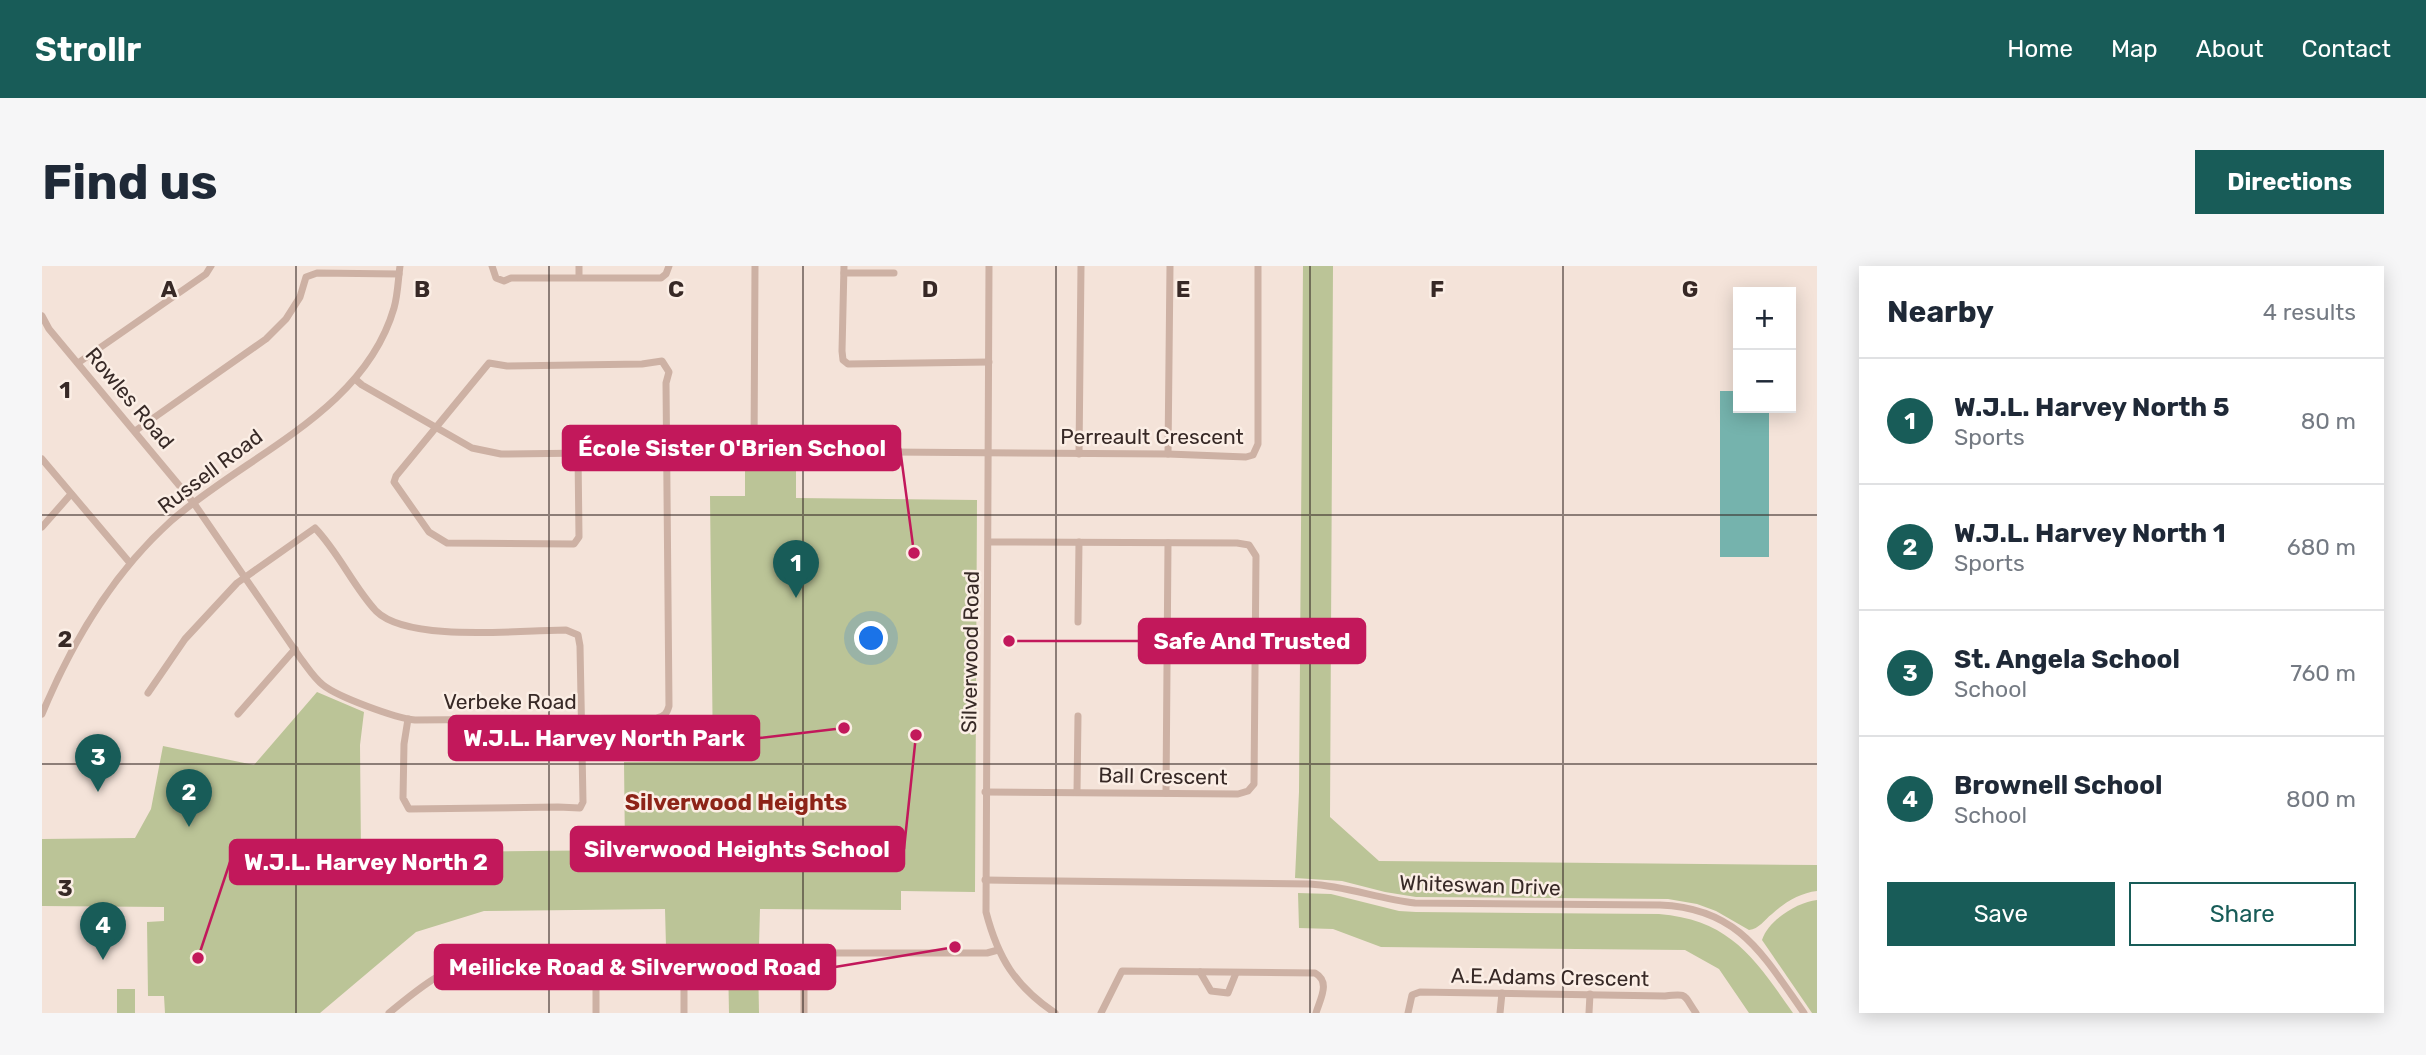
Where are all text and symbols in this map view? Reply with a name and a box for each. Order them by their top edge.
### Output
text: Strollr [35,30,141,69]
text: Home [2007,35,2073,63]
text: Map [2111,35,2158,63]
text: About [2196,35,2264,63]
text: Contact [2302,35,2391,63]
button: Directions [2195,150,2384,214]
text: Find us [42,153,218,211]
text: A [161,275,178,303]
text: B [414,275,430,303]
text: C [668,275,684,303]
text: D [922,275,938,303]
text: E [1176,275,1190,303]
text: F [1430,275,1444,303]
text: G [1682,275,1698,303]
map controls [1733,287,1796,413]
button: + [1733,287,1796,350]
text: Nearby [1887,294,1994,330]
text: 4 results [2263,298,2356,326]
street label: Rowles Road [80,342,180,454]
button: − [1733,350,1796,413]
text: 1 [59,376,71,404]
text: W.J.L. Harvey North 5 [1954,392,2230,423]
text: 1 [1904,407,1916,435]
text: 80 m [2301,407,2356,435]
street label: Russell Road [153,423,267,519]
text: Sports [1954,423,2025,451]
street label: Perreault Crescent [1060,424,1244,449]
callout: École Sister O'Brien School [563,426,900,470]
text: École Sister O'Brien School [578,434,886,462]
text: W.J.L. Harvey North 1 [1954,518,2226,549]
text: 2 [1903,533,1917,561]
text: 680 m [2287,533,2356,561]
pin: 1 [773,540,819,598]
text: Sports [1954,549,2025,577]
street label: Silverwood Road [956,571,984,733]
callout: Safe And Trusted [1139,619,1365,663]
your location [854,621,888,655]
text: 2 [58,625,72,653]
text: Safe And Trusted [1154,627,1350,655]
text: St. Angela School [1954,644,2180,675]
text: 3 [1902,659,1918,687]
text: 760 m [2290,659,2356,687]
text: School [1954,675,2027,703]
street label: Verbeke Road [443,689,577,714]
callout: W.J.L. Harvey North Park [449,716,759,760]
text: W.J.L. Harvey North Park [463,724,745,752]
pin: 3 [75,734,121,792]
street label: Ball Crescent [1098,762,1228,790]
pin: 2 [166,769,212,827]
text: Brownell School [1954,770,2163,801]
text: 4 [1902,785,1918,813]
text: 800 m [2286,785,2356,813]
district label: Silverwood Heights [625,788,847,816]
text: School [1954,801,2027,829]
callout: Silverwood Heights School [571,827,904,871]
text: Silverwood Heights School [584,835,890,863]
callout: W.J.L. Harvey North 2 [230,840,502,884]
text: W.J.L. Harvey North 2 [244,848,488,876]
street label: Whiteswan Drive [1399,870,1561,900]
text: 3 [57,874,73,902]
button: Save [1887,882,2115,946]
button: Share [2129,882,2356,946]
pin: 4 [80,902,126,960]
callout: Meilicke Road & Silverwood Road [435,945,835,989]
text: Meilicke Road & Silverwood Road [449,953,821,981]
street label: A.E.Adams Crescent [1451,963,1649,991]

